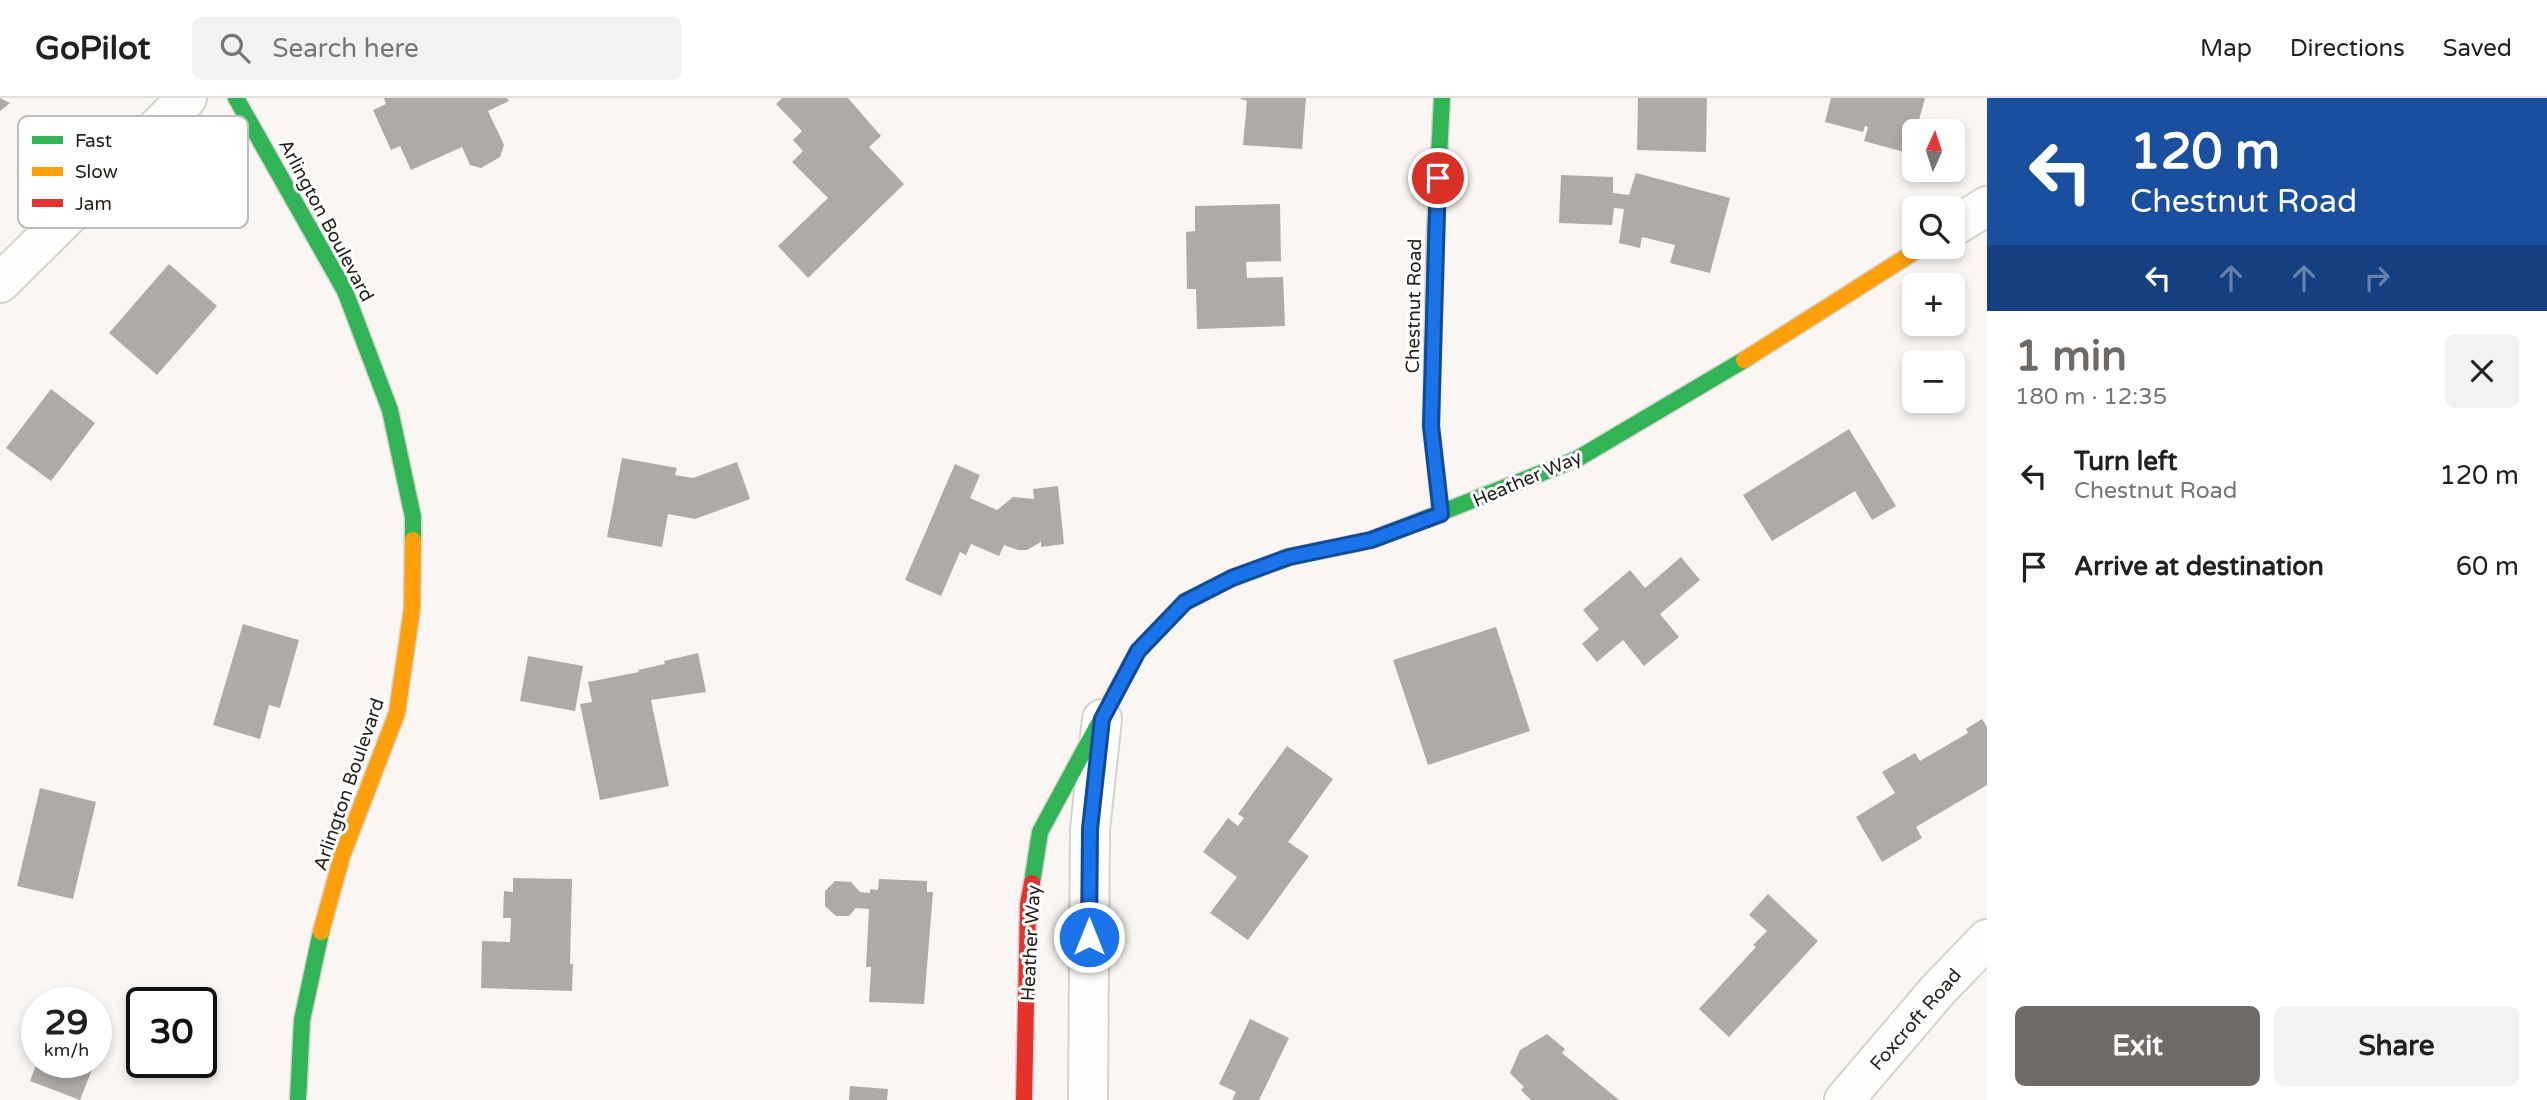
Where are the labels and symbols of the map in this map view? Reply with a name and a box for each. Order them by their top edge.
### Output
legend [18,116,248,228]
north arrow [1902,119,1965,182]
text: Fast [75,130,112,152]
street label: Arlington Boulevard [274,136,378,305]
pin [1408,148,1468,208]
text: Slow [75,161,118,183]
text: Jam [75,193,112,215]
street label: Chestnut Road [1402,238,1426,374]
street label: Heather Way [1470,446,1585,512]
street label: Arlington Boulevard [309,695,389,873]
street label: Heather Way [1017,884,1045,1002]
position arrow [1052,900,1126,974]
street label: Foxcroft Road [1866,964,1966,1075]
speed limit sign: 30 [126,987,217,1078]

